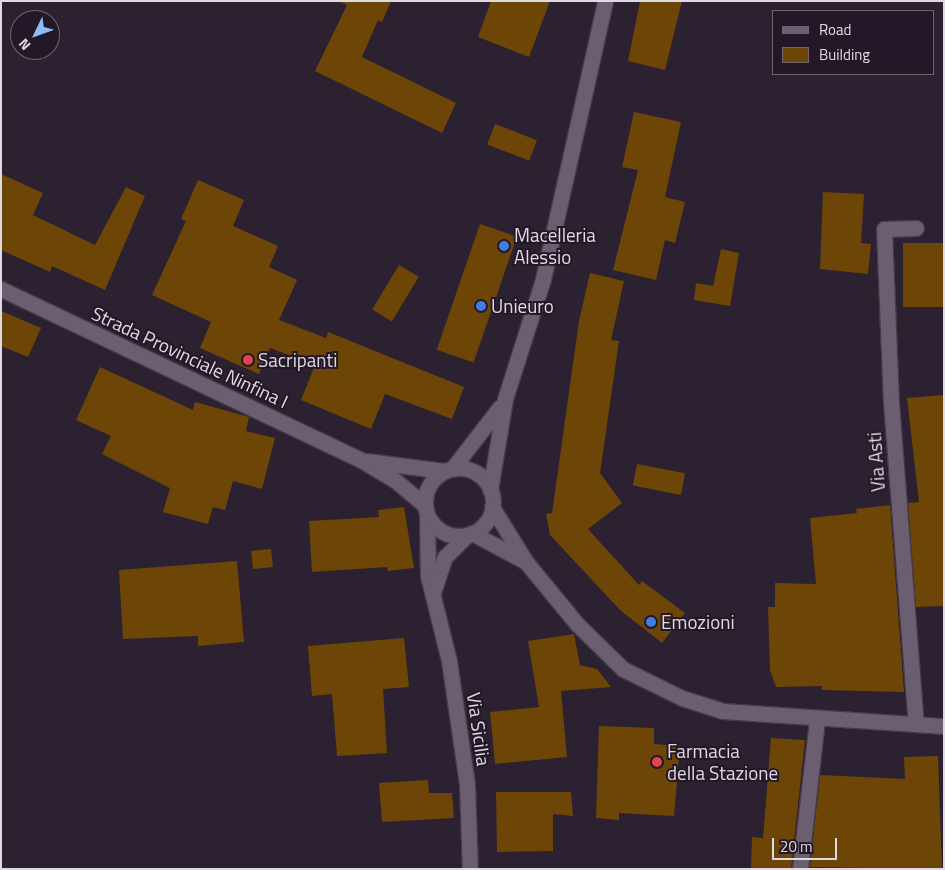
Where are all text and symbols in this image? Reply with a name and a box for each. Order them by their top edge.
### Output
north arrow [10,10,60,60]
legend [772,10,935,75]
text: Road [819,18,851,41]
text: N [13,34,35,55]
text: Building [819,43,870,66]
place label: Macelleria Alessio [514,224,596,268]
marker: Macelleria Alessio [498,240,510,252]
place label: Unieuro [491,295,554,317]
marker: Unieuro [475,300,487,312]
street label: Strada Provinciale Ninfina I [88,301,292,413]
place label: Sacripanti [258,349,337,371]
marker: Sacripanti [242,354,254,366]
street label: Via Asti [863,431,889,493]
place label: Emozioni [661,611,735,633]
marker: Emozioni [645,616,657,628]
street label: Via Sicilia [463,691,495,767]
place label: Farmacia della Stazione [667,740,778,784]
marker: Farmacia della Stazione [651,756,663,768]
scale bar [775,828,840,860]
text: 20 m [780,835,813,858]

